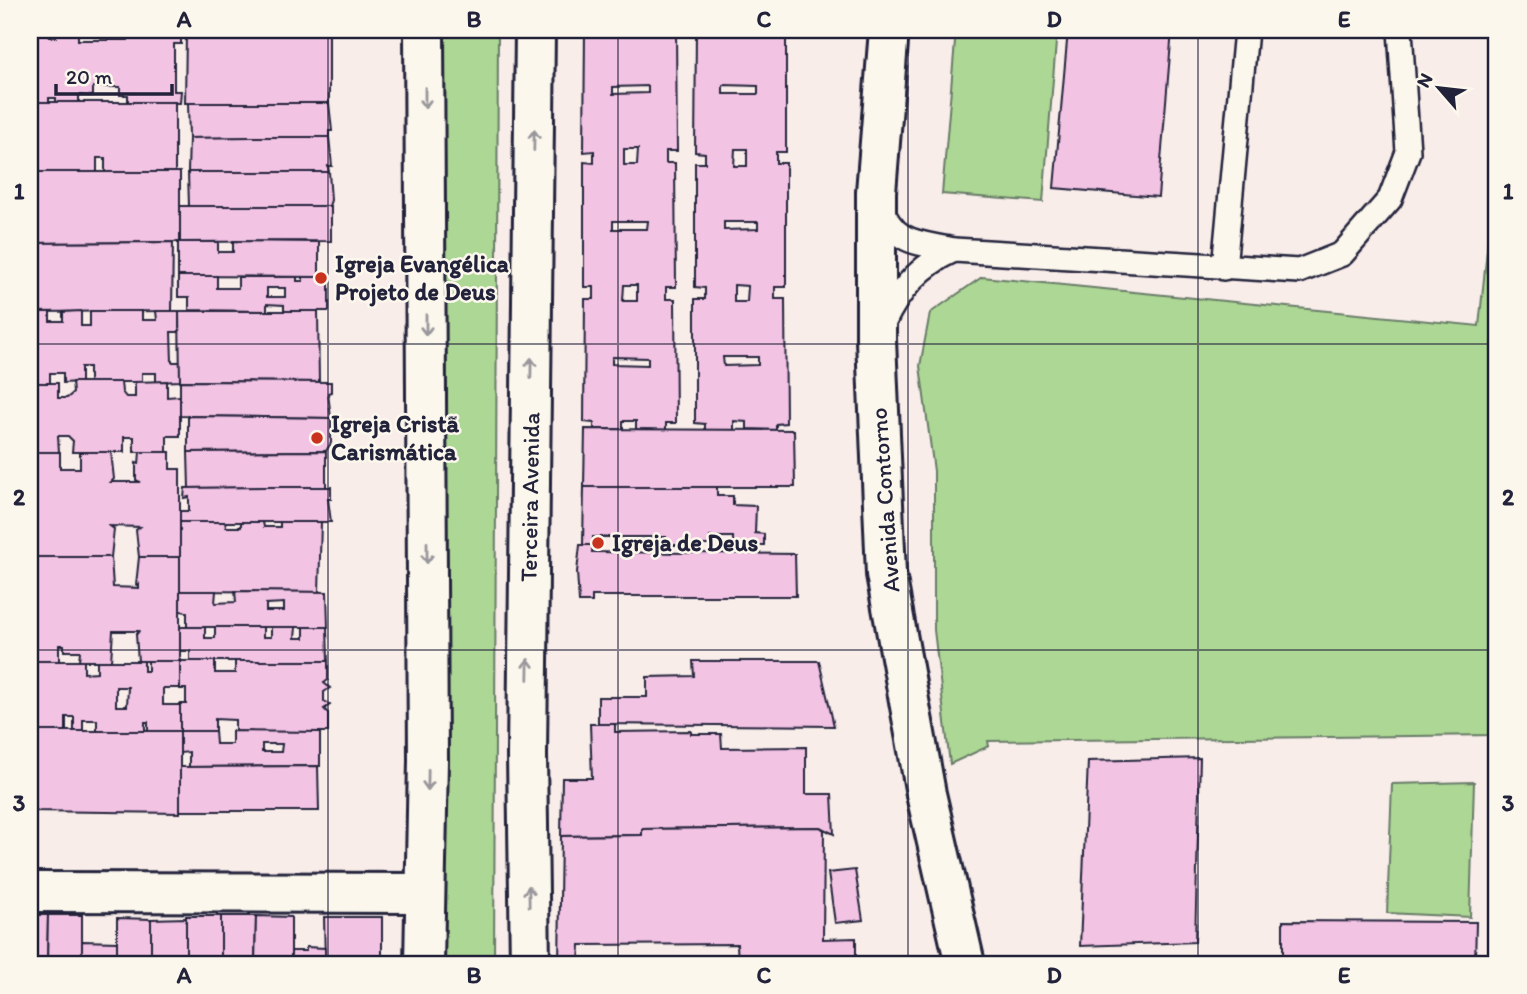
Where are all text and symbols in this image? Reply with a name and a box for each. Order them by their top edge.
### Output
text: A [176,5,192,33]
text: B [467,5,482,33]
text: C [757,5,772,33]
text: D [1046,5,1062,33]
text: E [1338,5,1351,33]
scale bar [56,52,172,96]
north arrow [1404,52,1474,122]
text: 20 m [66,64,113,89]
text: N [1411,69,1438,91]
one-way arrow [418,86,432,109]
one-way arrow [527,129,541,152]
text: 1 [14,177,25,205]
text: 1 [1503,177,1514,205]
place label: Igreja Evangélica Projeto de Deus [335,249,509,307]
marker: Igreja Evangélica Projeto de Deus [313,270,329,286]
one-way arrow [419,314,433,337]
one-way arrow [524,356,538,379]
street label: Avenida Contorno [864,407,905,593]
place label: Igreja Cristã Carismática [331,409,459,466]
street label: Terceira Avenida [514,411,545,582]
marker: Igreja Cristã Carismática [309,430,325,446]
text: 2 [13,483,26,511]
text: 2 [1502,483,1515,511]
place label: Igreja de Deus [612,528,759,558]
marker: Igreja de Deus [590,535,606,551]
one-way arrow [420,541,434,564]
one-way arrow [521,657,535,680]
one-way arrow [421,769,434,792]
text: 3 [13,789,26,817]
text: 3 [1502,789,1515,817]
one-way arrow [522,885,536,908]
text: A [176,961,192,989]
text: B [467,961,482,989]
text: C [757,961,772,989]
text: D [1046,961,1062,989]
text: E [1338,961,1351,989]

